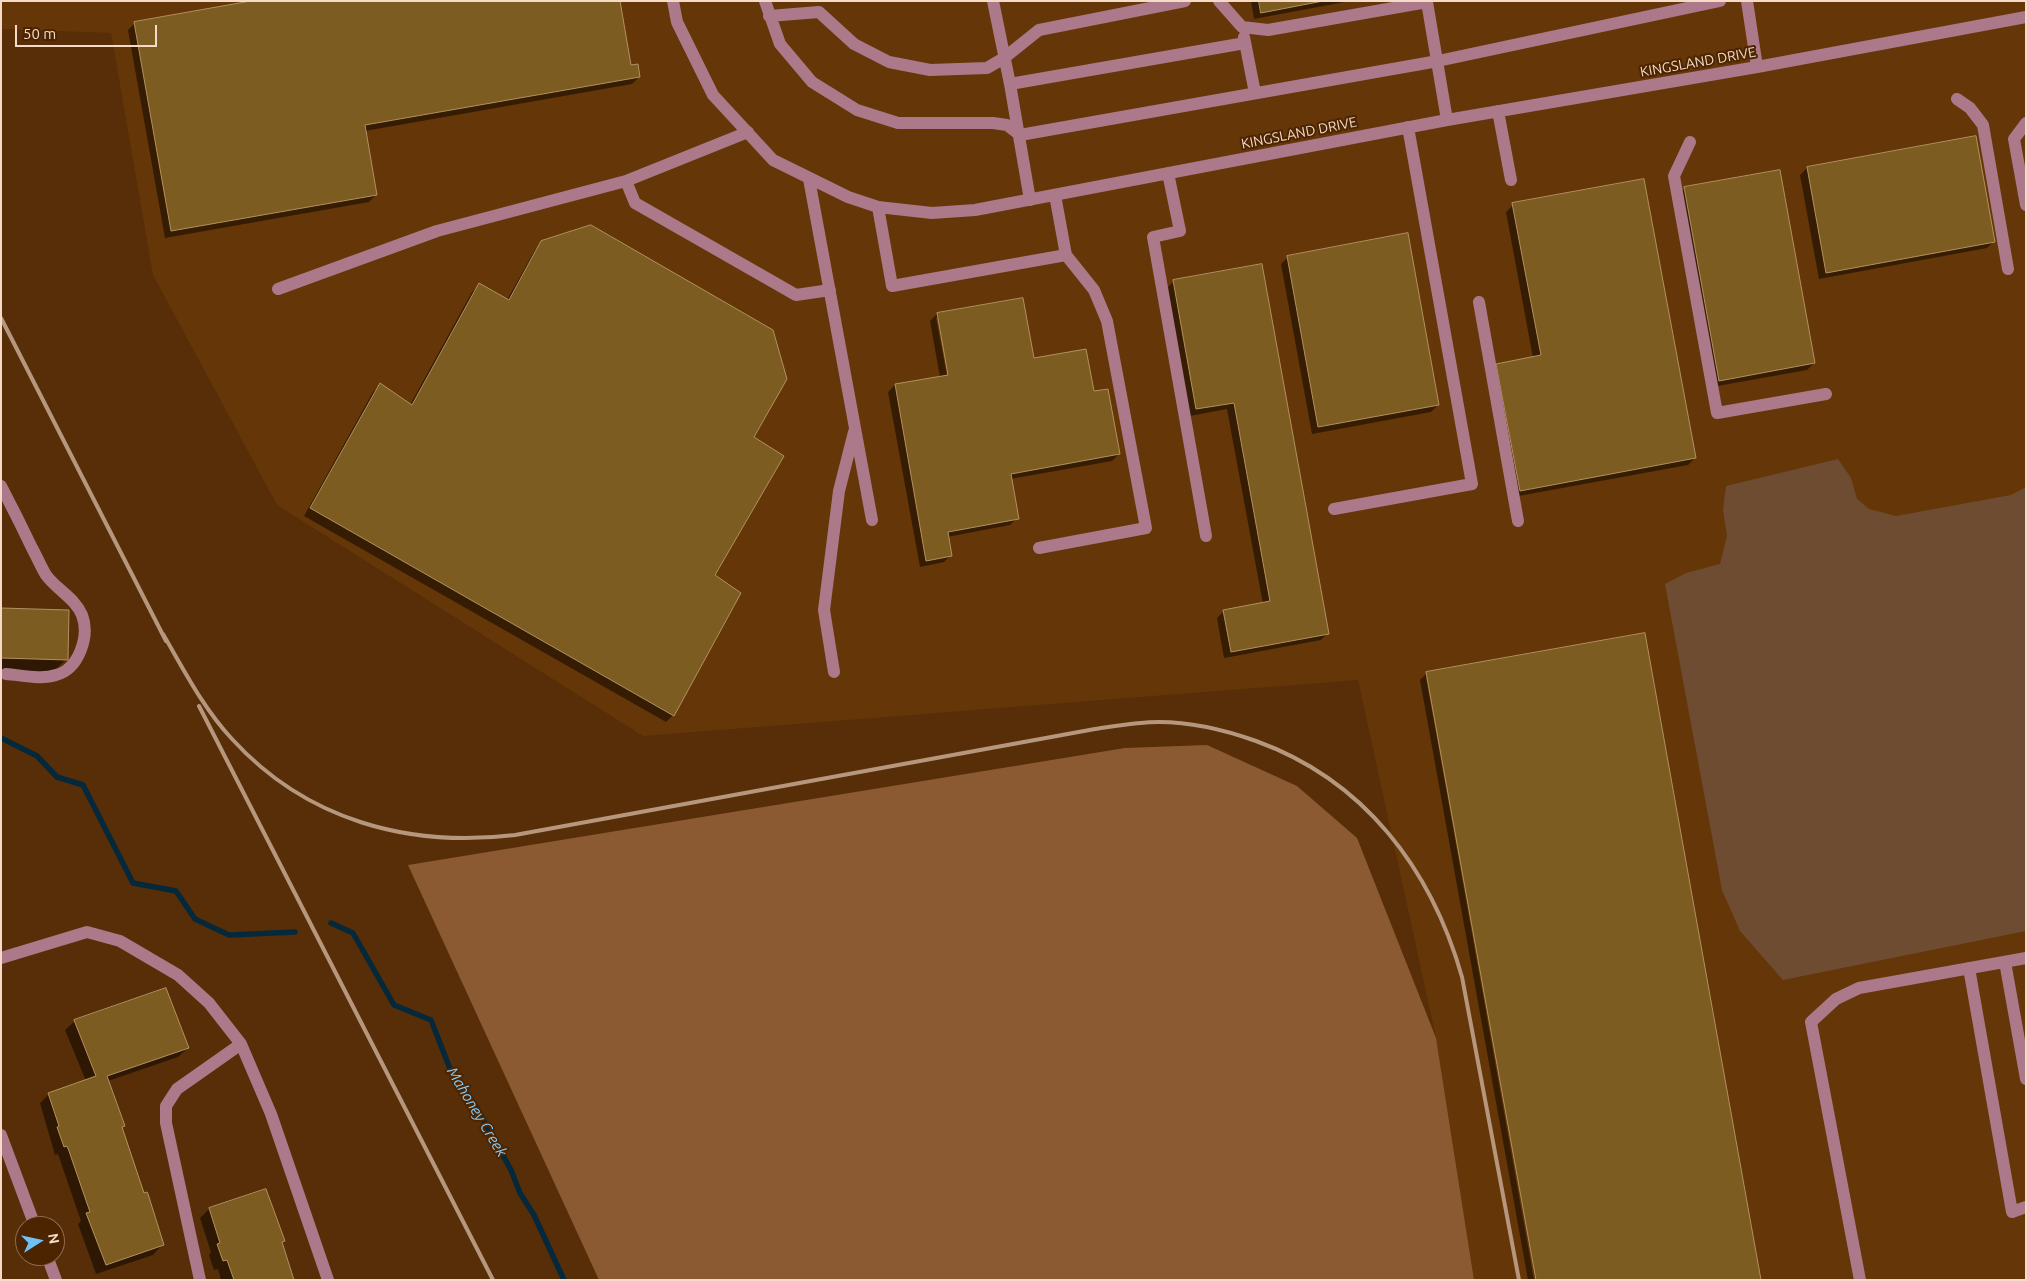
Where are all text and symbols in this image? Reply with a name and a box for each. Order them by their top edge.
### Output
scale bar [18,15,160,47]
text: 50 m [23,25,56,42]
street label: KINGSLAND DRIVE [1639,44,1757,80]
street label: KINGSLAND DRIVE [1240,114,1358,152]
water label: Mahoney Creek [443,1064,511,1160]
north arrow [15,1216,65,1266]
text: N [45,1232,63,1245]

